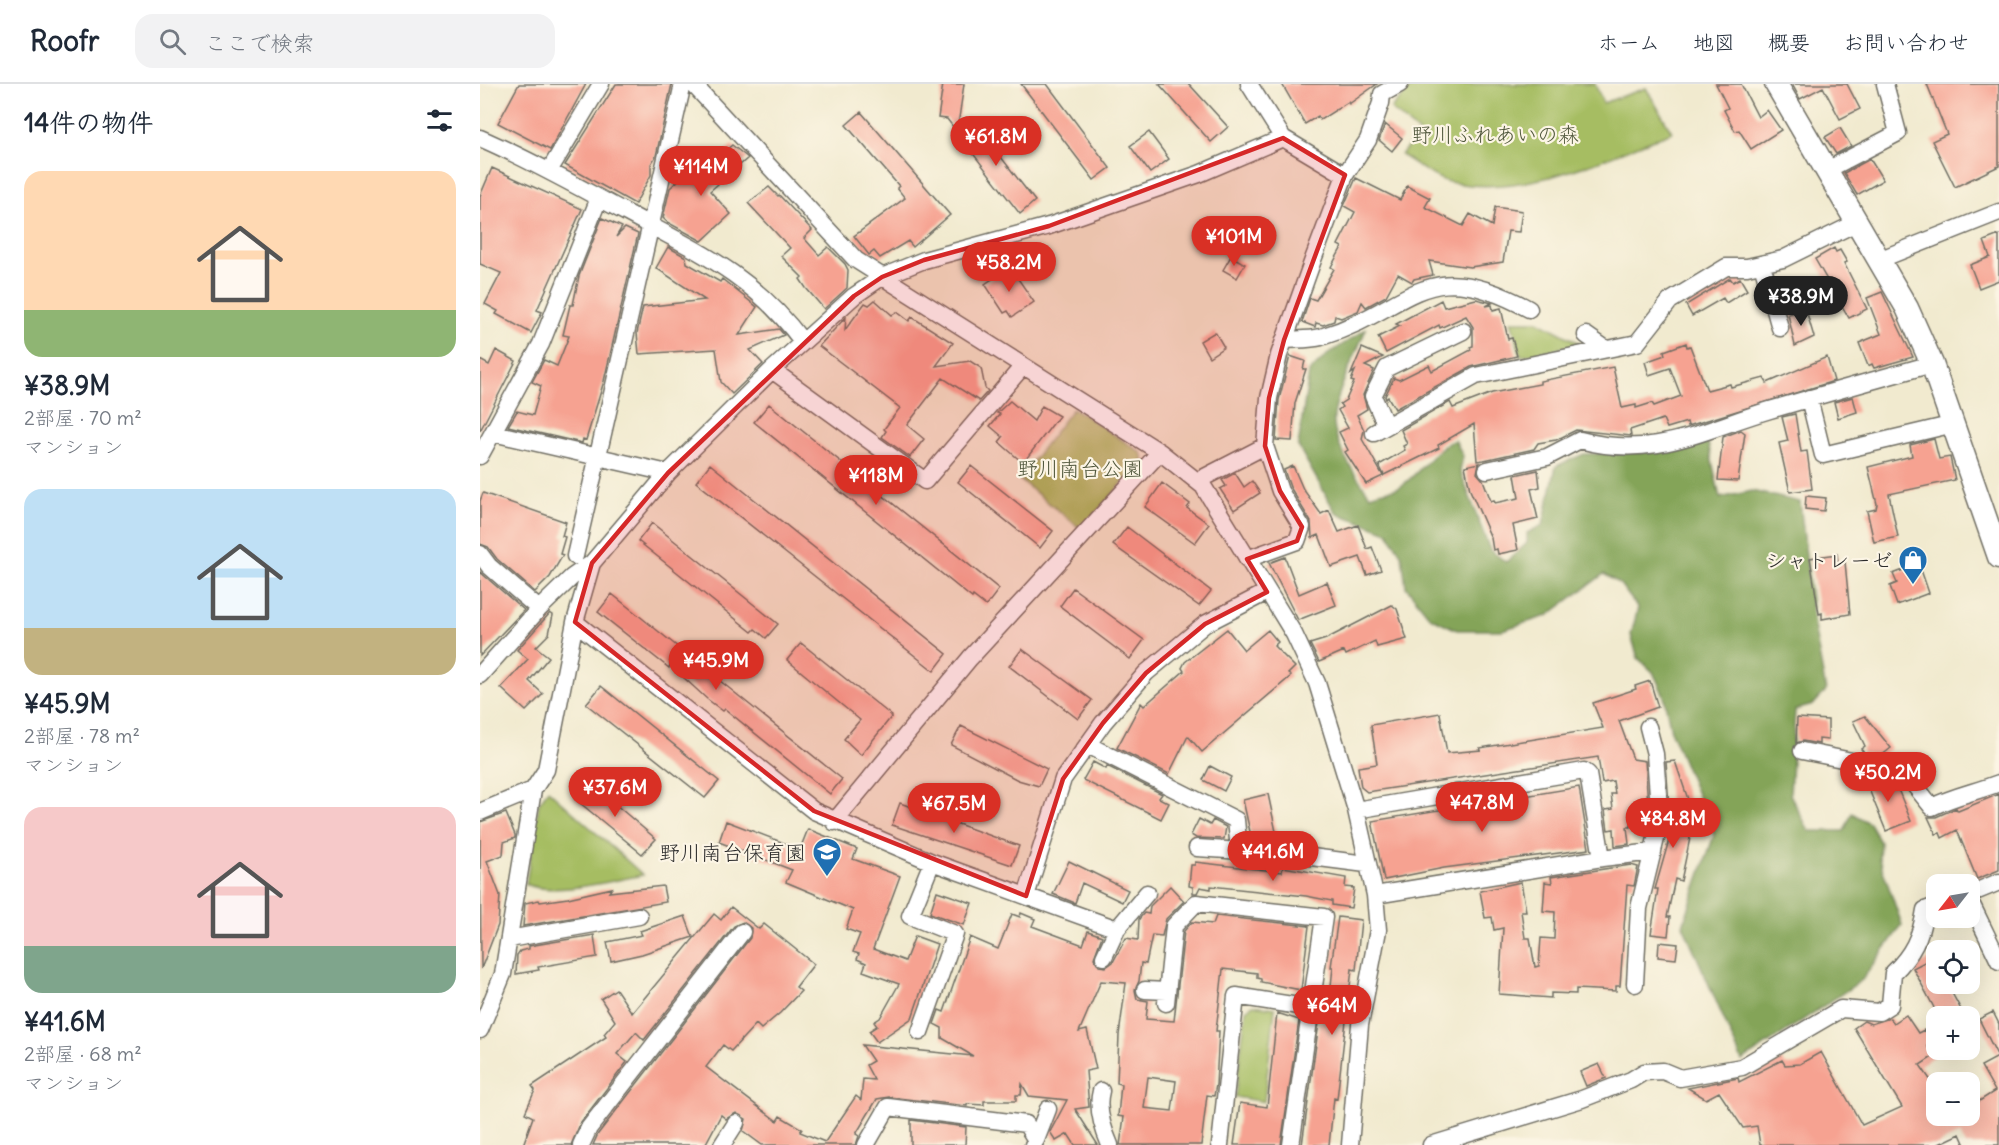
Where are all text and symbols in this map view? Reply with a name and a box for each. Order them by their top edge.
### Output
search box [135,14,555,68]
text: Roofr [30,23,99,59]
icon: search [156,25,189,58]
text: ここで検索 [204,29,314,57]
text: ホーム [1598,29,1660,56]
text: 地図 [1693,29,1735,56]
text: 概要 [1768,29,1810,56]
text: お問い合わせ [1843,29,1969,56]
icon: filters [423,104,456,137]
text: 14件の物件 [24,106,153,139]
pin: ¥61.8M [947,116,1045,167]
park label: 野川ふれあいの森 [1411,121,1579,148]
text: ¥61.8M [964,123,1028,148]
pin: ¥114M [659,146,743,197]
text: ¥114M [673,153,729,178]
icon: home [186,210,294,318]
pin: ¥101M [1192,216,1276,267]
text: ¥101M [1206,223,1262,248]
pin: ¥58.2M [960,242,1058,293]
text: ¥58.2M [976,249,1042,274]
pin: ¥38.9M [1752,276,1850,327]
text: ¥38.9M [1768,283,1834,308]
text: ¥38.9M [24,369,110,402]
text: 2部屋 · 70 m² [24,405,142,430]
text: マンション [24,434,123,459]
pin: ¥118M [834,455,918,506]
park label: 野川南台公園 [1017,455,1143,482]
text: ¥118M [848,462,904,487]
icon: home [186,528,294,636]
shop icon: シャトレーゼ [1897,544,1929,586]
place label: シャトレーゼ [1765,547,1892,574]
pin: ¥45.9M [667,640,765,691]
text: ¥45.9M [683,647,749,672]
text: ¥45.9M [24,687,111,720]
text: 2部屋 · 78 m² [24,723,140,748]
text: マンション [24,752,123,777]
pin: ¥50.2M [1839,752,1937,803]
text: ¥50.2M [1854,759,1922,784]
pin: ¥37.6M [566,767,664,818]
text: ¥37.6M [583,774,647,799]
pin: ¥47.8M [1433,782,1531,833]
pin: ¥67.5M [905,783,1003,834]
text: ¥47.8M [1450,789,1514,814]
text: ¥67.5M [922,790,986,815]
pin: ¥84.8M [1624,798,1722,849]
text: ¥84.8M [1640,805,1706,830]
pin: ¥41.6M [1224,831,1322,882]
school or university icon: 野川南台保育園 [811,836,843,878]
text: ¥41.6M [1242,838,1304,863]
place label: 野川南台保育園 [659,839,806,866]
icon: home [186,846,294,954]
north arrow [1926,874,1980,928]
map controls [1926,874,1980,1126]
button: locate [1926,940,1980,994]
pin: ¥64M [1296,985,1368,1036]
text: ¥64M [1306,992,1358,1017]
text: ¥41.6M [24,1005,106,1038]
button: + [1926,1006,1980,1060]
text: 2部屋 · 68 m² [24,1041,142,1066]
text: マンション [24,1070,123,1095]
button: − [1926,1072,1980,1126]

